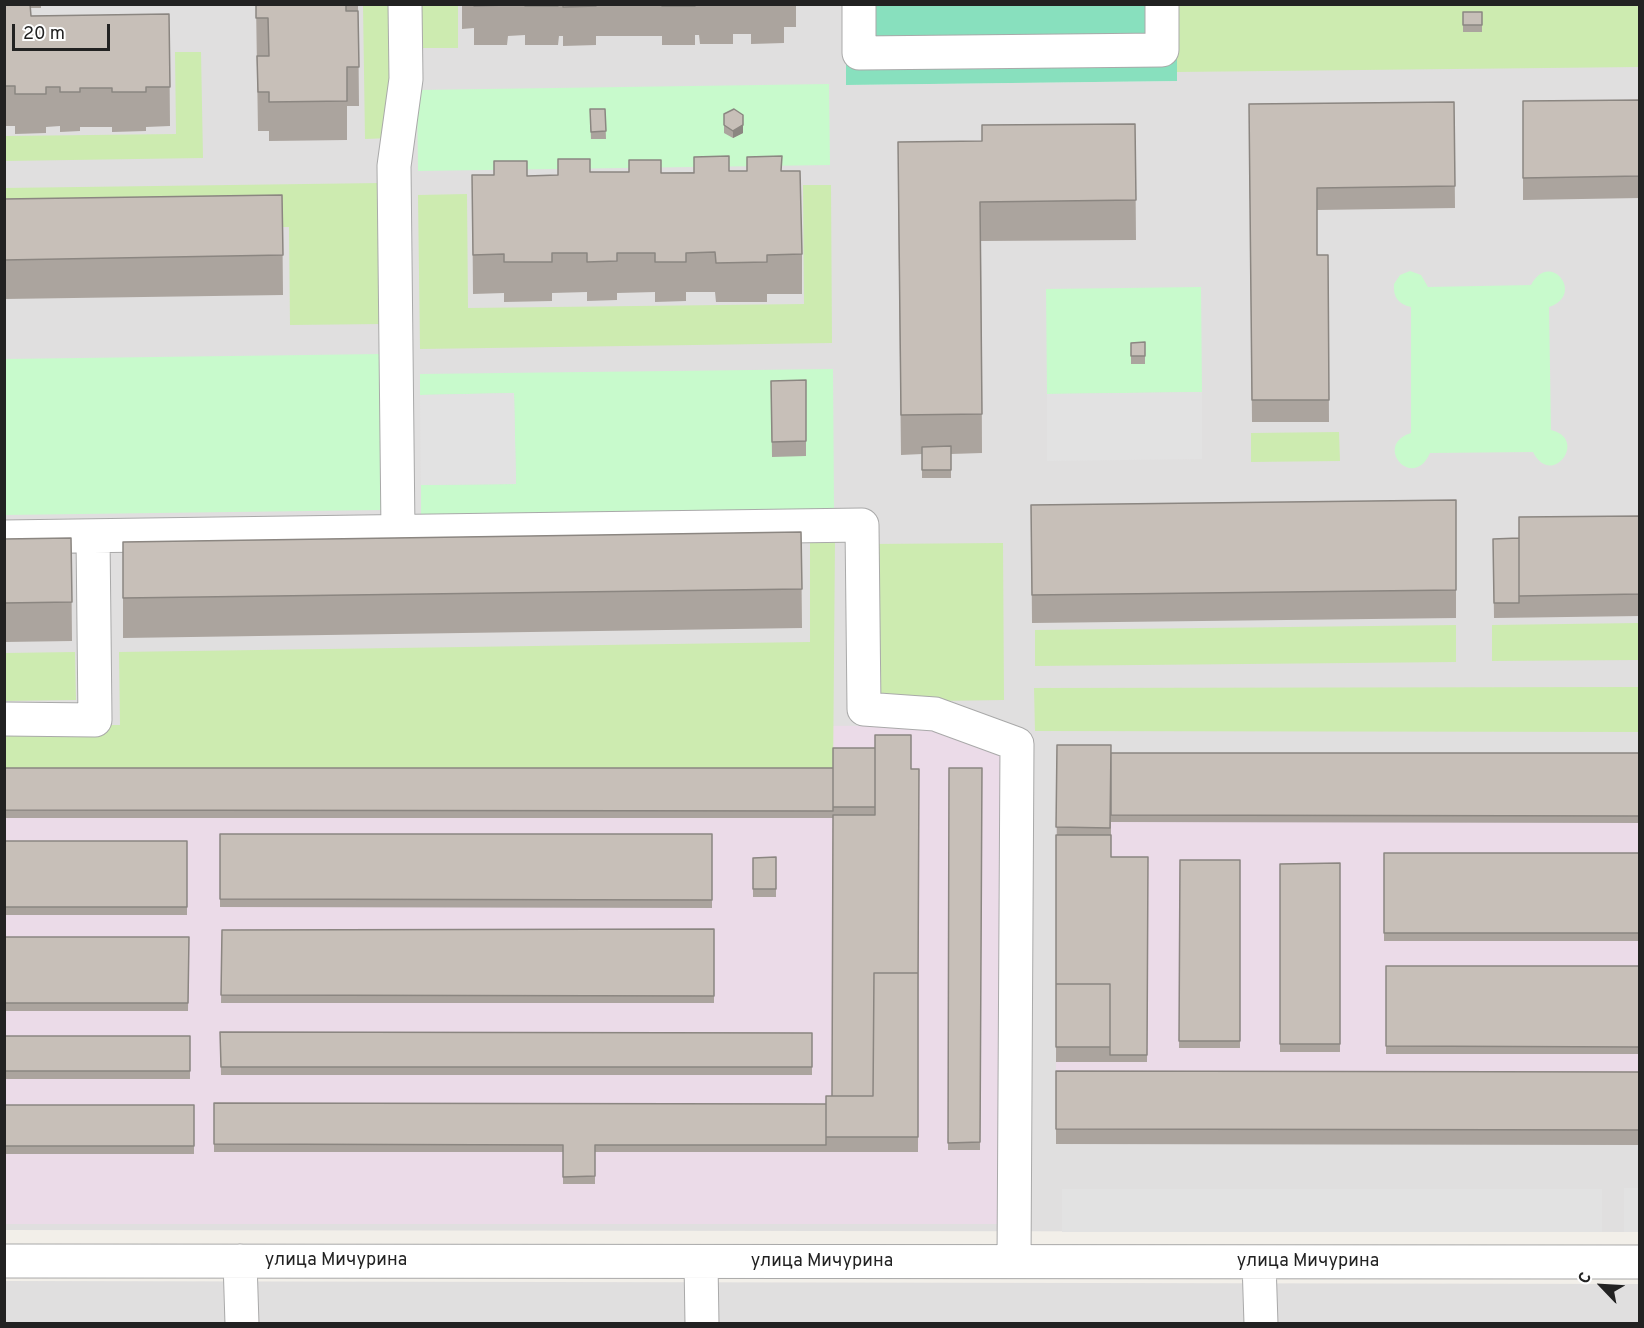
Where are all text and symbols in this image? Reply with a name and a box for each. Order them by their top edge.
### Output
scale bar [15,12,112,50]
text: 20 m [23,23,65,46]
street label: улица Мичурина [265,1250,407,1272]
street label: улица Мичурина [751,1251,893,1273]
street label: улица Мичурина [1237,1251,1379,1273]
north arrow [1572,1256,1632,1316]
text: С [1574,1270,1597,1287]

